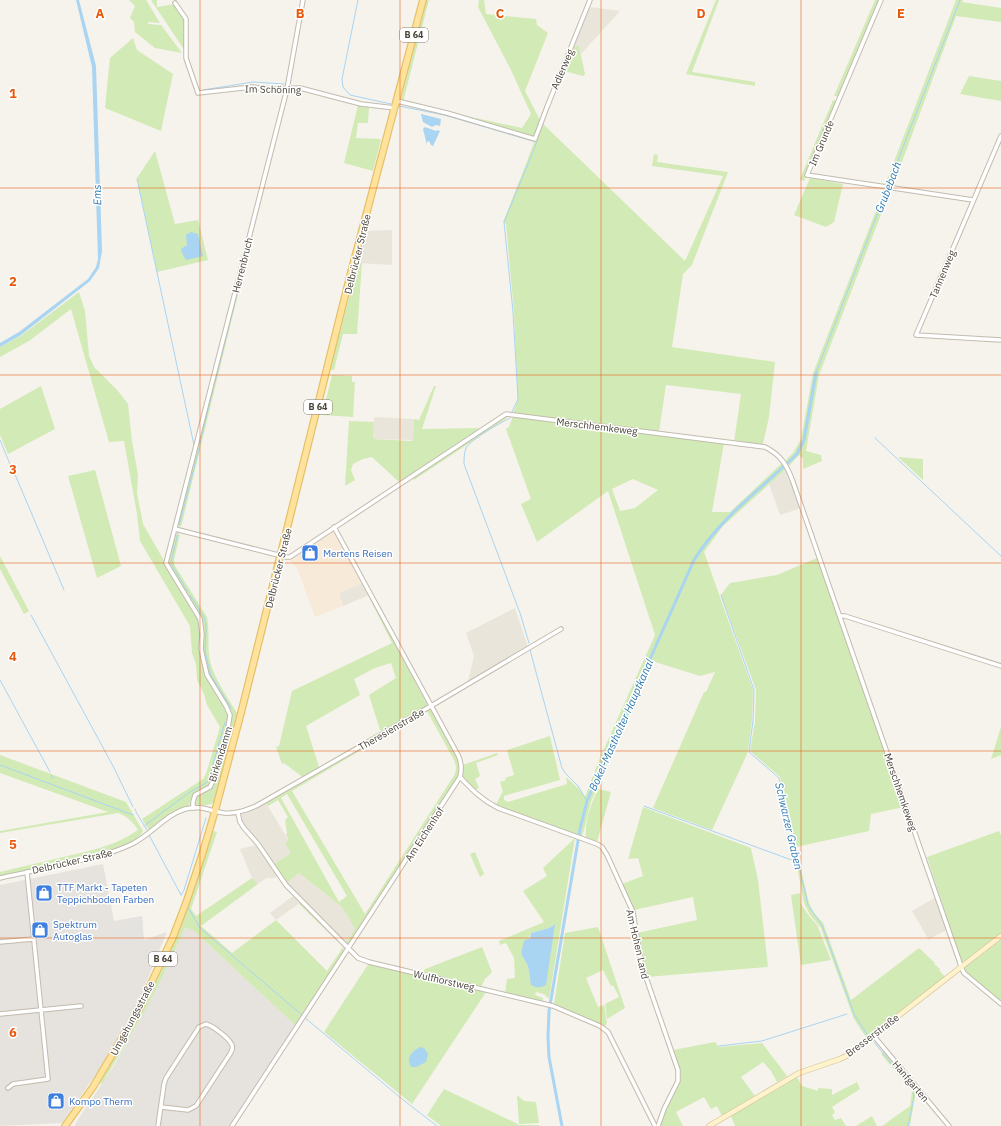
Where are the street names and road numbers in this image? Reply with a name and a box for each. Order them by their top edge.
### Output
road number: B 64 [400,28,428,42]
street label: Adlerweg [548,46,577,91]
street label: Im Schöning [245,83,302,97]
street label: Im Grunde [806,118,837,168]
street label: Delbrücker Straße [341,212,374,295]
street label: Herrenbruch [229,236,256,294]
street label: Tannenweg [926,247,959,300]
road number: B 64 [304,400,332,414]
street label: Merschhemkeweg [556,415,639,438]
street label: Delbrücker Straße [262,526,295,609]
street label: Theresienstraße [356,705,427,753]
street label: Birkendamm [206,725,235,784]
street label: Merschhemkeweg [881,751,920,834]
street label: Am Eichenhof [402,804,447,864]
street label: Delbrücker Straße [31,846,114,877]
street label: Am Hohen Land [623,908,652,980]
road number: B 64 [149,952,177,966]
street label: Wulfhorstweg [412,967,476,994]
street label: Umgehungsstraße [107,978,158,1058]
street label: Bresserstraße [843,1011,902,1060]
street label: Hanfgarten [889,1058,932,1105]

